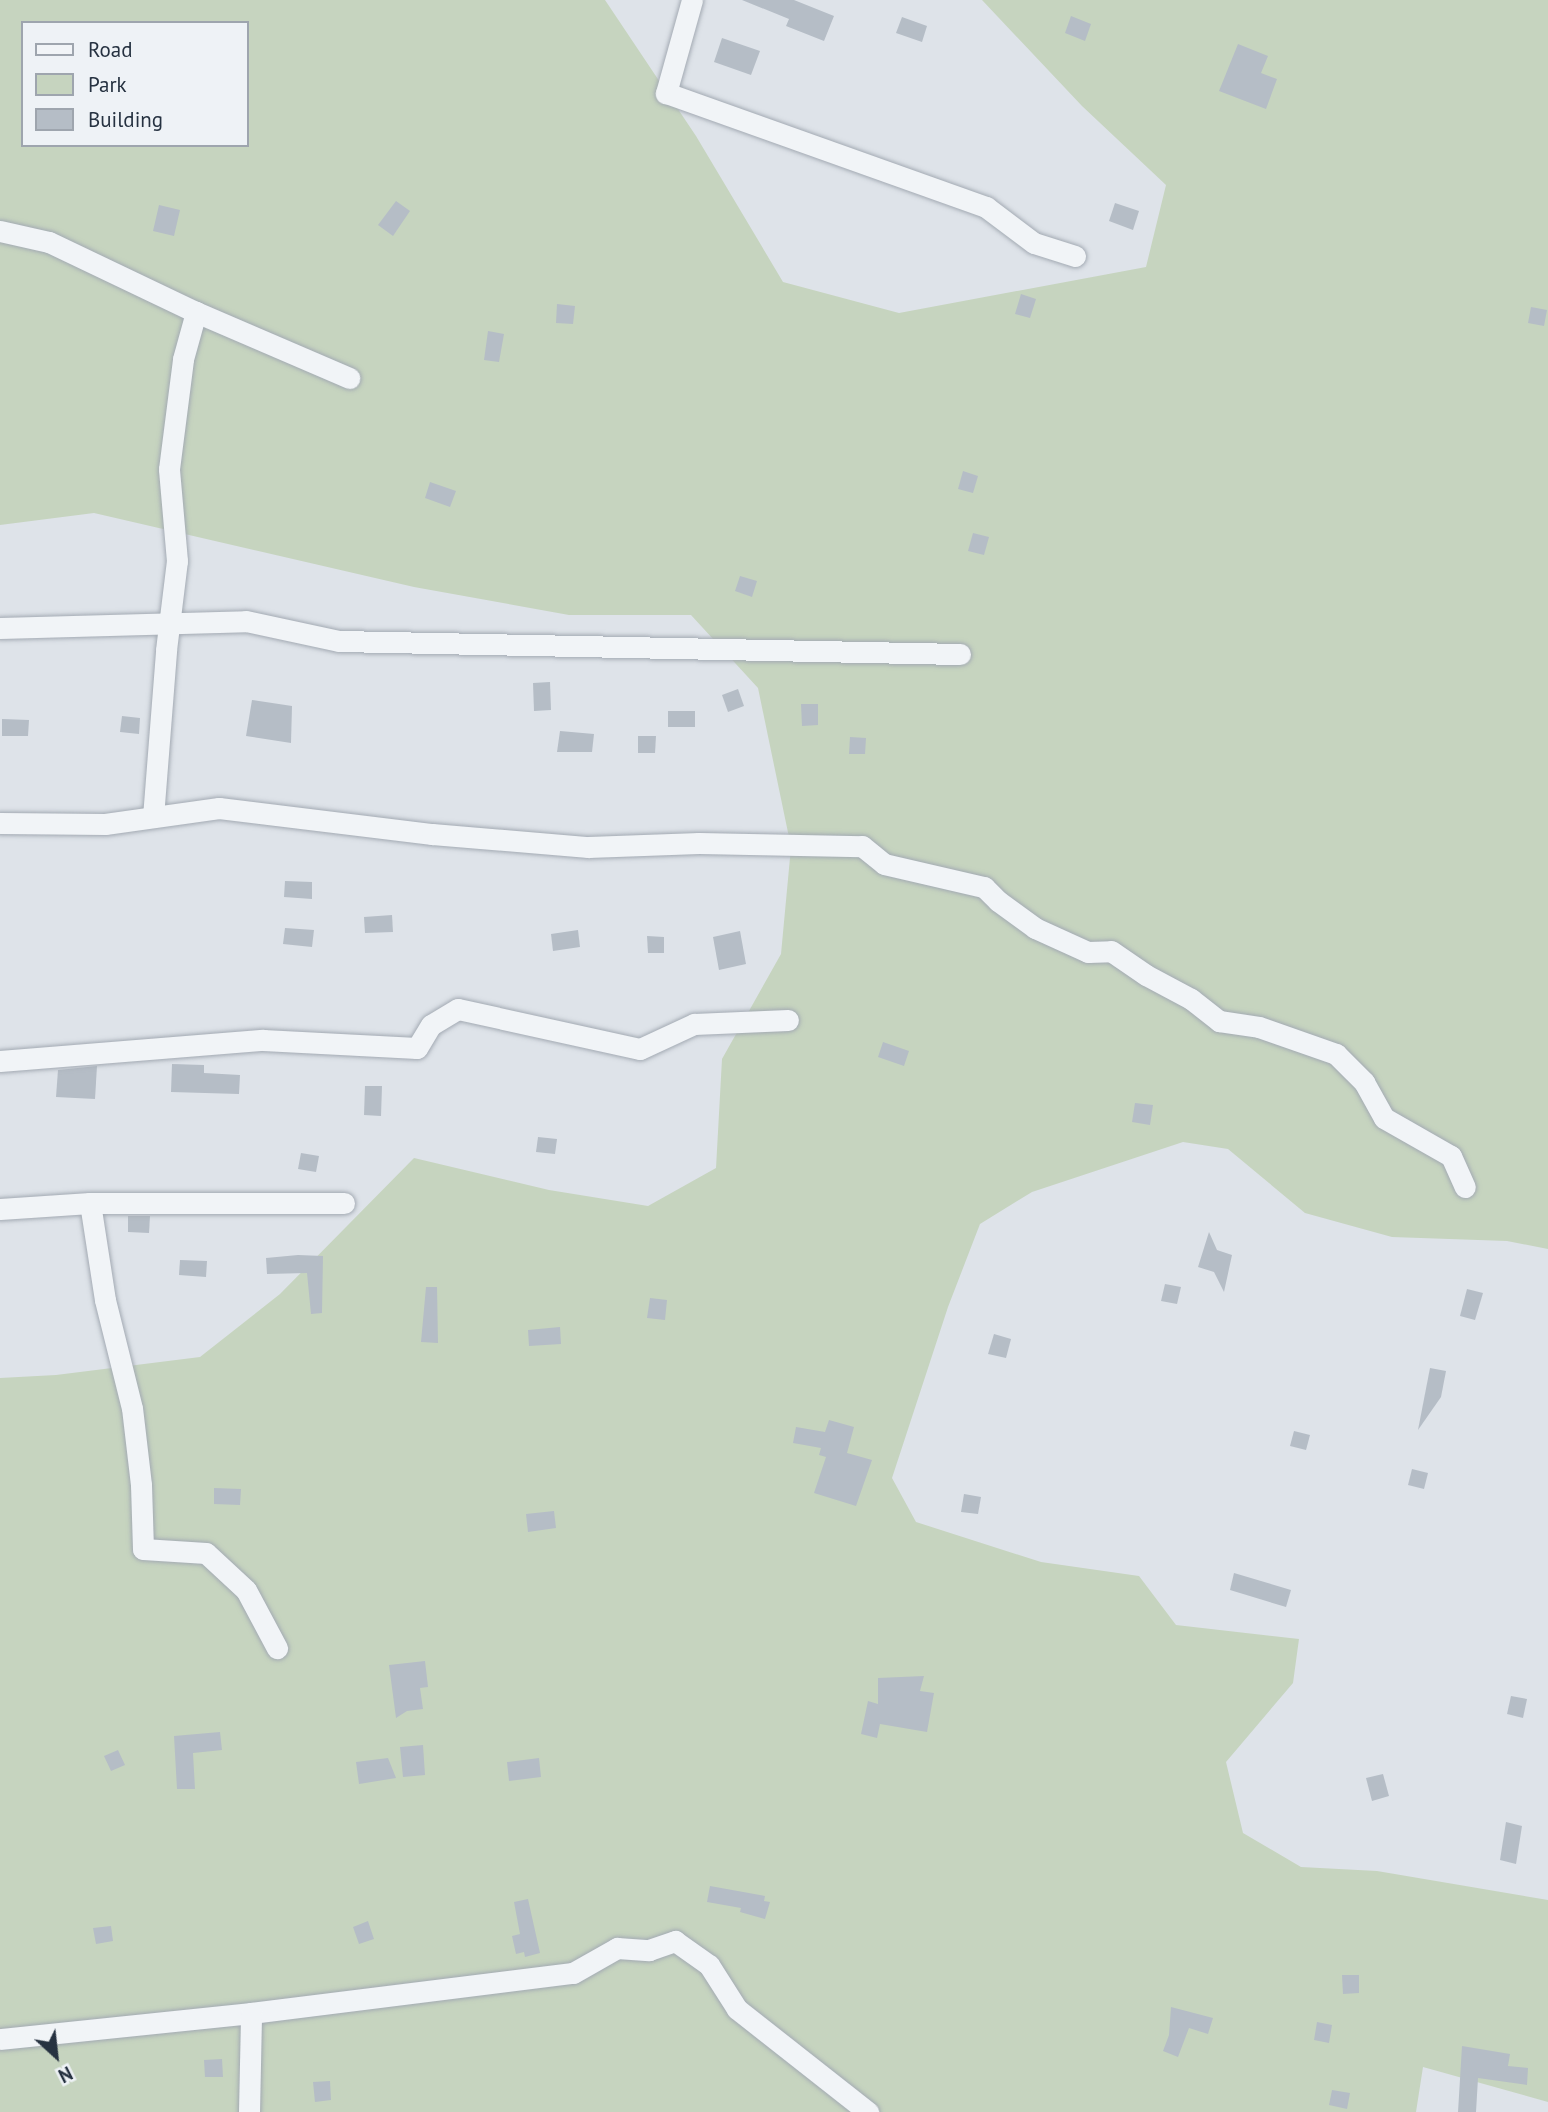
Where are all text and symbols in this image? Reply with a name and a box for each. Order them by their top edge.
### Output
legend [21,21,248,147]
text: Road [88,36,132,63]
text: Park [88,71,127,98]
text: Building [88,106,163,133]
north arrow [21,2021,91,2091]
text: N [55,2061,77,2088]

